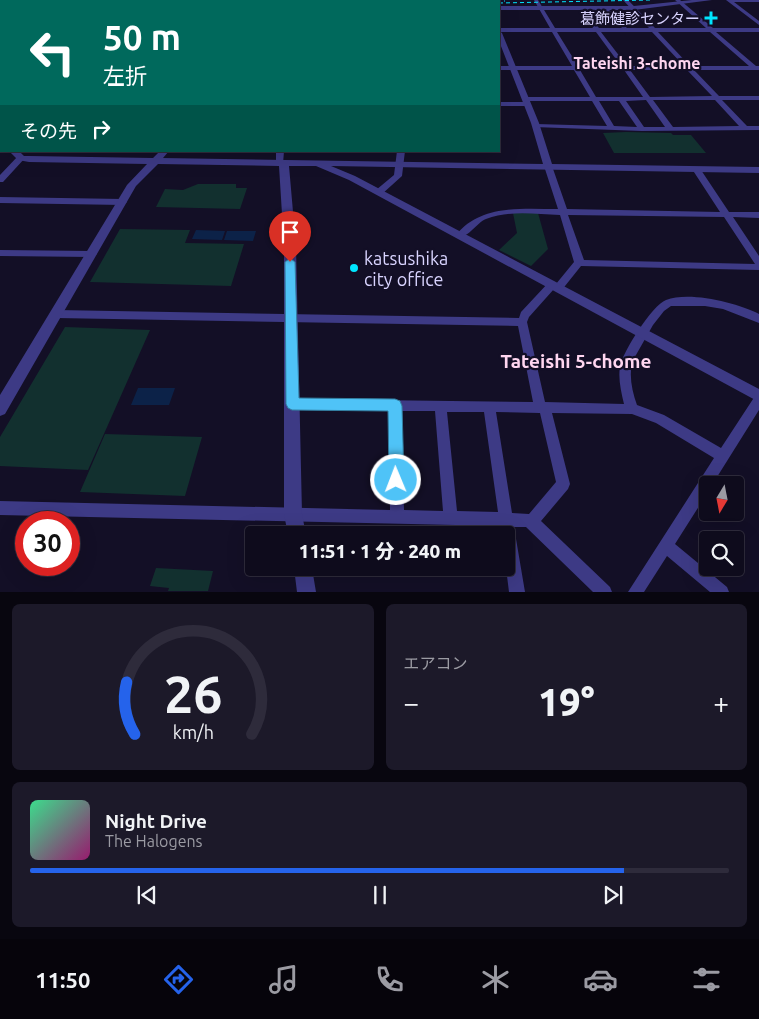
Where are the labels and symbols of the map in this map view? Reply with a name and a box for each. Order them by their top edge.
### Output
place label: 葛飾健診センター [580,10,700,27]
marker: 葛飾健診センター [704,11,718,25]
district label: Tateishi 3-chome [574,54,700,72]
pin [269,211,311,262]
place label: katsushika city office [364,248,448,289]
marker: katsushika city office [348,262,360,274]
district label: Tateishi 5-chome [501,350,651,372]
position arrow [369,453,421,505]
north arrow [699,476,744,521]
speed limit sign: 30 [15,511,80,576]

